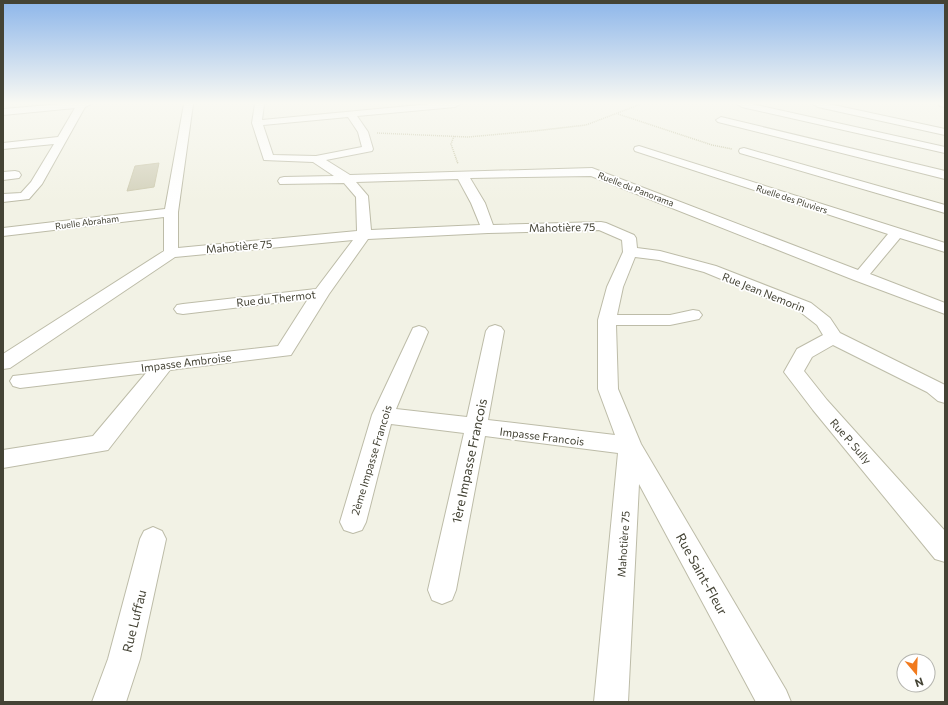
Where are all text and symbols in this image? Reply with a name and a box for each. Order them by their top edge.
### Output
street label: Ruelle du Panorama [596,169,676,209]
street label: Ruelle des Pluviers [755,182,829,216]
street label: Ruelle Abraham [54,213,120,231]
street label: Mahotière 75 [529,220,595,234]
street label: Mahotière 75 [205,237,273,255]
street label: Rue Jean Nemorin [720,269,807,315]
street label: Rue du Thermot [235,287,317,309]
street label: Impasse Ambroise [140,350,232,374]
street label: 1ère Impasse Francois [448,397,490,525]
street label: 2ème Impasse Francois [348,403,394,517]
street label: Rue P. Sully [828,416,874,467]
street label: Impasse Francois [499,424,585,448]
street label: Mahotière 75 [614,510,632,578]
street label: Rue Saint-Fleur [673,530,731,618]
street label: Rue Luffau [119,588,149,654]
north arrow [896,653,936,693]
text: N [913,675,925,690]

